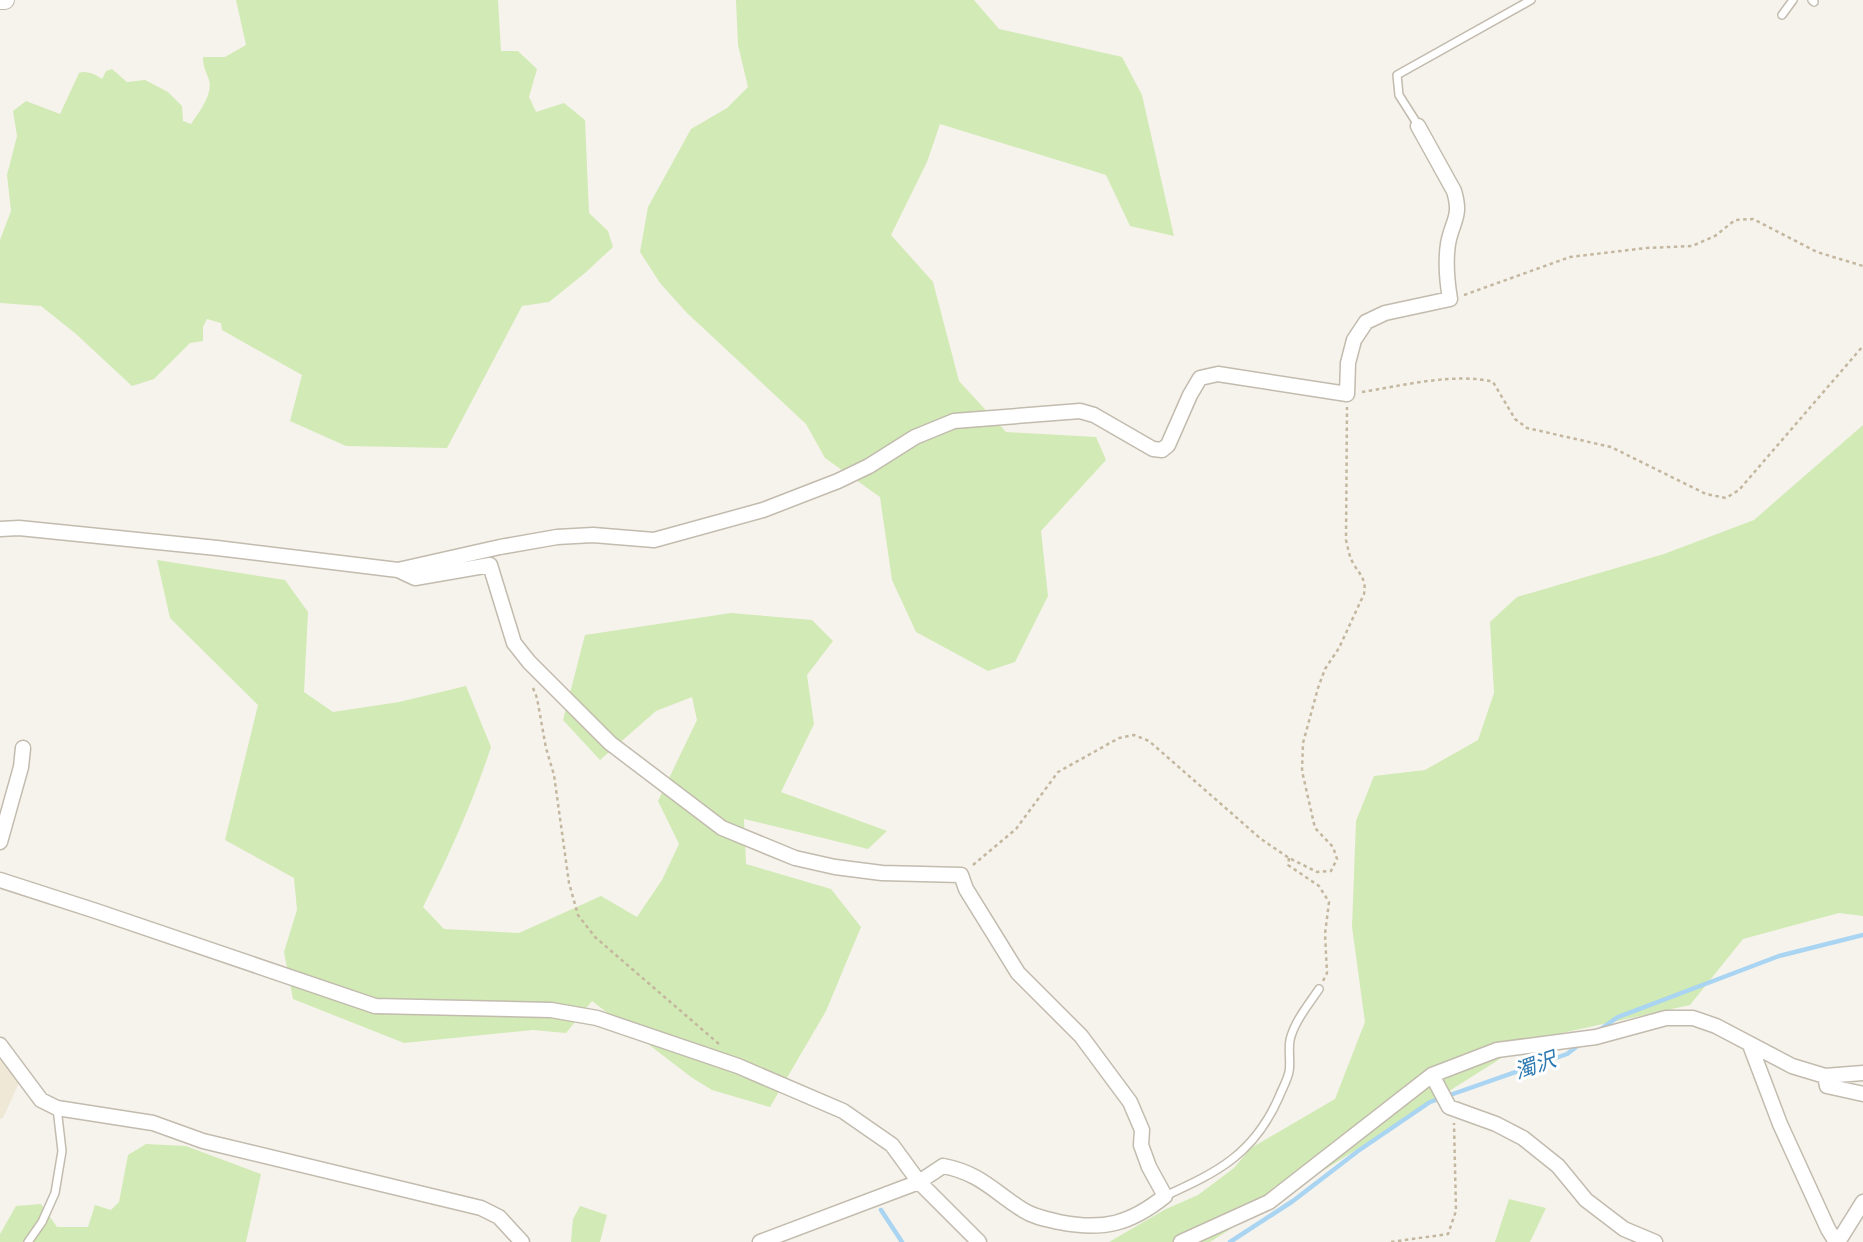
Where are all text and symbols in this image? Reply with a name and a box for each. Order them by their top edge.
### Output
water label: 濁沢 [1511,1045,1562,1084]

